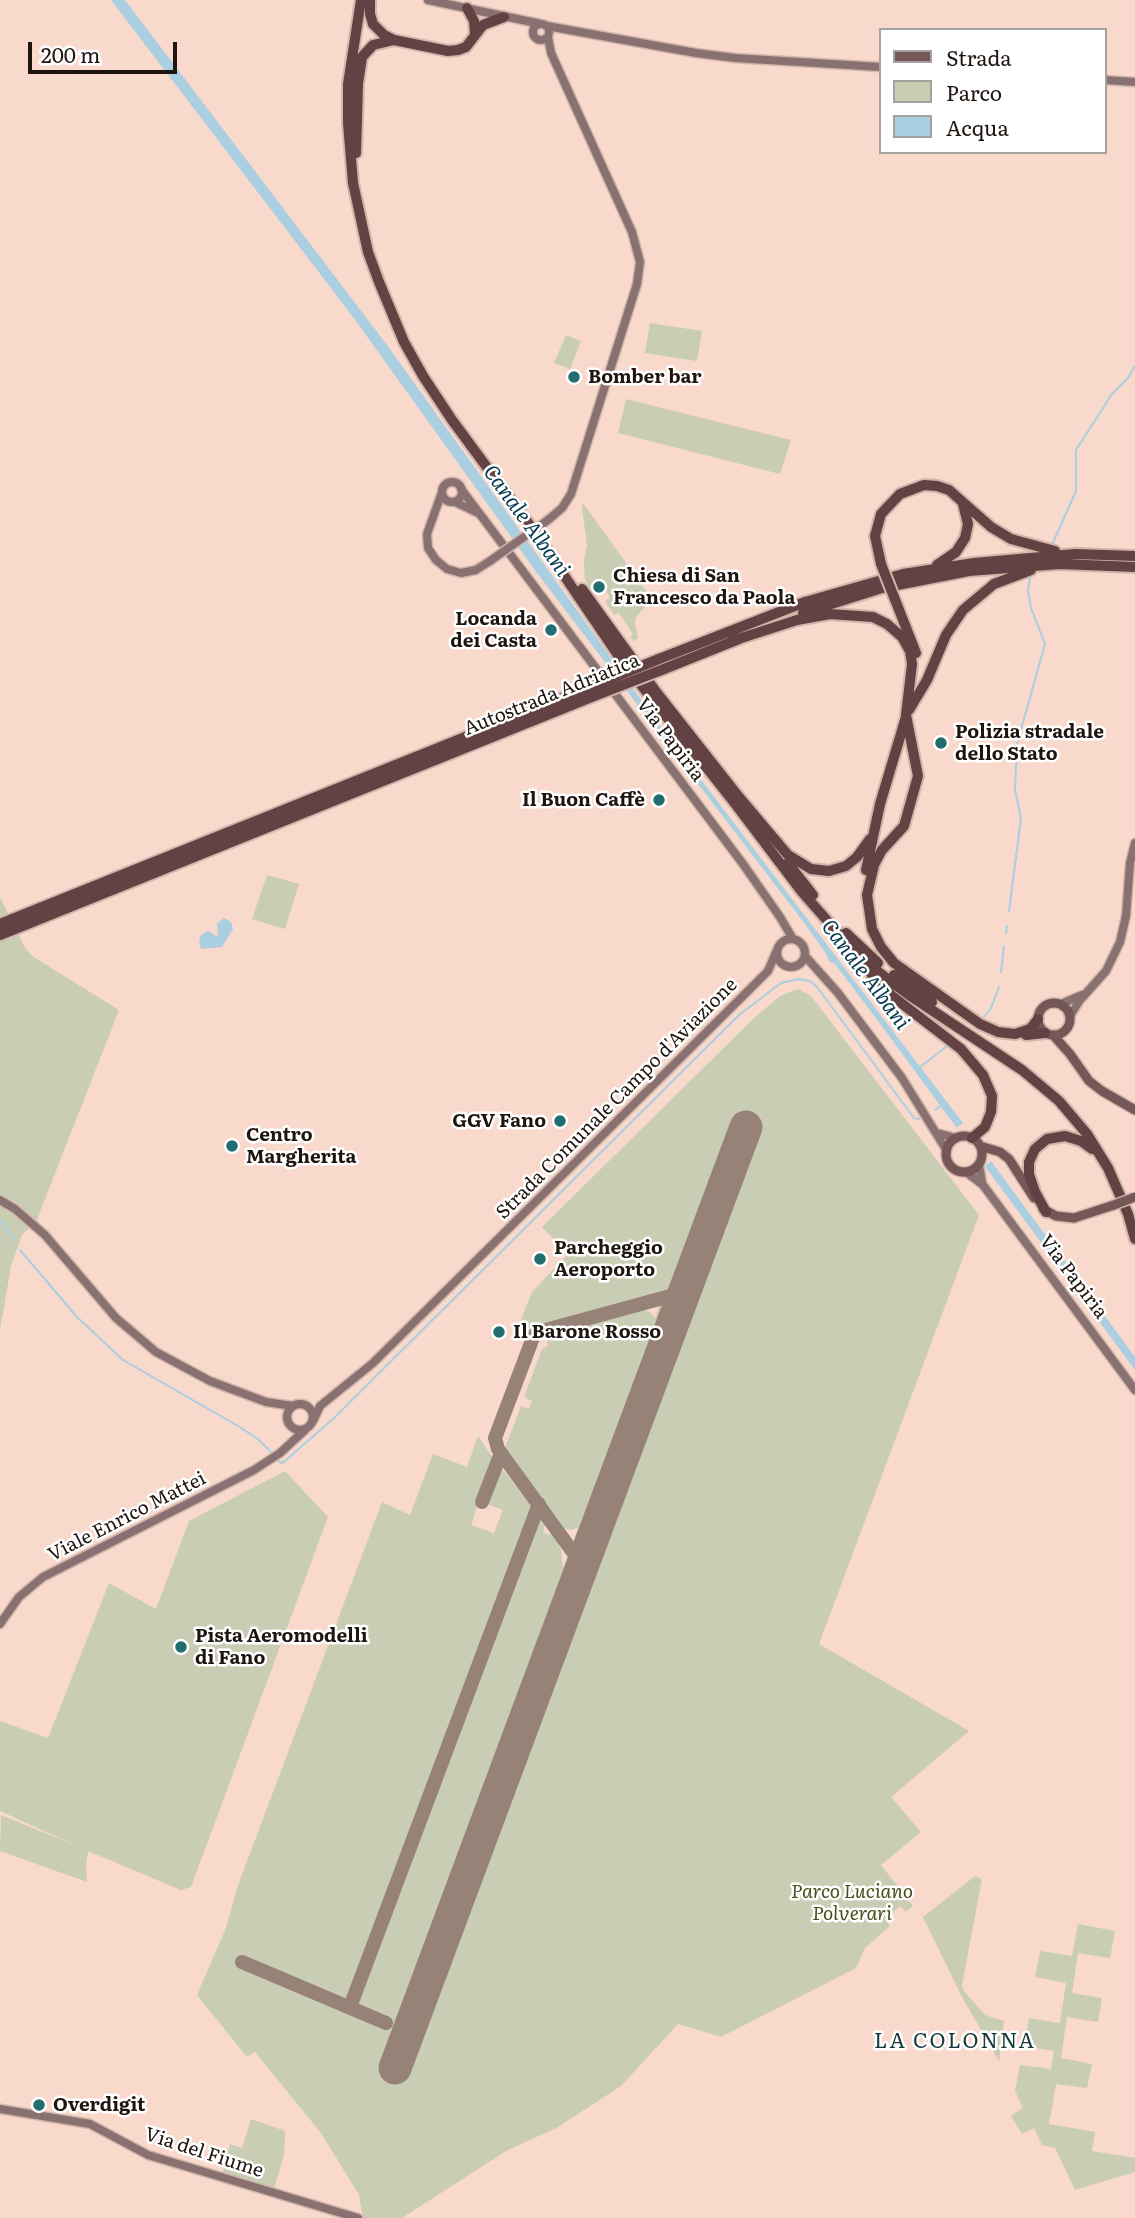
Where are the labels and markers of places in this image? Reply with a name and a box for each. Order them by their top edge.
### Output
place label: Bomber bar [588,366,702,388]
marker: Bomber bar [566,369,582,385]
place label: Chiesa di San Francesco da Paola [613,565,795,609]
marker: Chiesa di San Francesco da Paola [591,579,607,595]
place label: Locanda dei Casta [450,608,537,652]
marker: Locanda dei Casta [543,622,559,638]
place label: Polizia stradale dello Stato [955,721,1104,765]
marker: Polizia stradale dello Stato [933,735,949,751]
place label: Il Buon Caffè [522,789,645,811]
marker: Il Buon Caffè [651,792,667,808]
place label: GGV Fano [452,1110,546,1132]
marker: GGV Fano [552,1113,568,1129]
place label: Centro Margherita [246,1124,357,1168]
marker: Centro Margherita [224,1138,240,1154]
place label: Parcheggio Aeroporto [554,1237,663,1281]
marker: Parcheggio Aeroporto [532,1251,548,1267]
place label: Il Barone Rosso [513,1321,661,1343]
marker: Il Barone Rosso [491,1324,507,1340]
place label: Pista Aeromodelli di Fano [195,1625,368,1669]
marker: Pista Aeromodelli di Fano [173,1639,189,1655]
place label: Overdigit [53,2094,145,2116]
marker: Overdigit [31,2097,47,2113]

